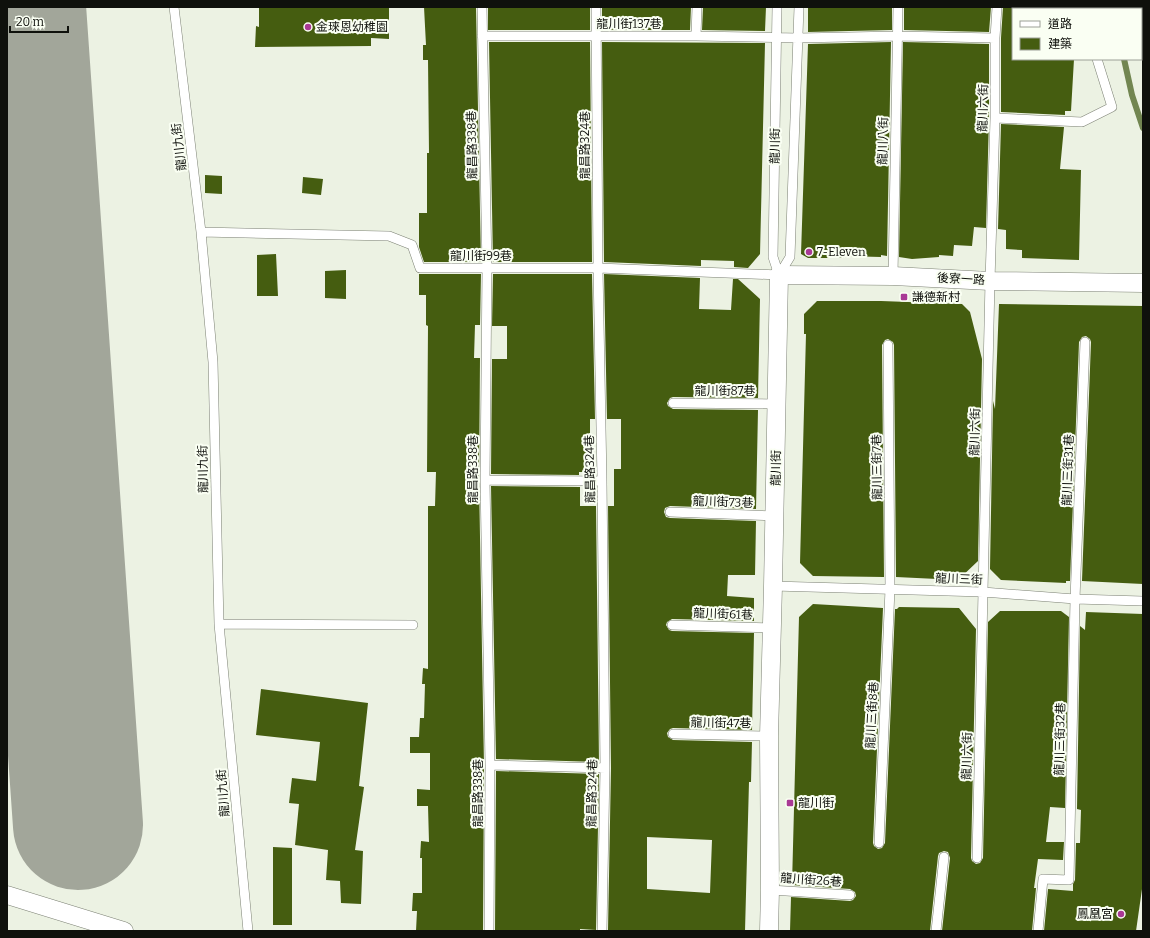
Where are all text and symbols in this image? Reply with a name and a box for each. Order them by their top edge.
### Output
scale bar [10,8,68,34]
legend [1012,8,1142,60]
text: 20 m [16,15,45,29]
street label: 龍川街137巷 [596,17,662,31]
text: 道路 [1048,17,1072,31]
place label: 金琜恩幼稚園 [316,20,388,34]
marker: 金琜恩幼稚園 [303,22,313,32]
text: 建築 [1048,37,1072,51]
street label: 龍川六街 [976,84,990,132]
street label: 龍昌路338巷 [464,111,480,179]
street label: 龍昌路324巷 [578,111,592,179]
street label: 龍川八街 [876,117,890,165]
street label: 龍川九街 [169,122,189,172]
street label: 龍川街 [768,128,782,164]
place label: 7-Eleven [817,245,866,259]
marker: 7-Eleven [804,247,814,257]
street label: 龍川街99巷 [450,249,512,263]
street label: 後寮一路 [937,271,985,287]
place label: 謙德新村 [912,290,961,304]
marker: 謙德新村 [899,292,909,302]
street label: 龍川街87巷 [694,384,756,398]
street label: 龍川六街 [968,408,982,456]
street label: 龍川三街7巷 [869,434,885,500]
street label: 龍川三街31巷 [1060,434,1076,506]
street label: 龍昌路338巷 [466,435,480,503]
street label: 龍昌路324巷 [582,435,598,503]
street label: 龍川九街 [196,445,210,493]
street label: 龍川街 [769,450,783,486]
street label: 龍川街73巷 [692,494,754,510]
street label: 龍川三街 [935,571,983,587]
street label: 龍川街61巷 [693,606,753,622]
street label: 龍川三街8巷 [863,681,881,749]
street label: 龍川三街32巷 [1052,702,1068,776]
street label: 龍川街47巷 [690,715,752,731]
street label: 龍川六街 [960,732,974,780]
street label: 龍昌路338巷 [471,759,485,827]
street label: 龍昌路324巷 [584,759,600,827]
street label: 龍川九街 [214,768,232,818]
place label: 龍川街 [798,796,834,810]
marker: 龍川街 [785,798,795,808]
street label: 龍川街26巷 [780,871,842,889]
place label: 鳳凰宮 [1077,907,1113,921]
marker: 鳳凰宮 [1116,909,1126,919]

